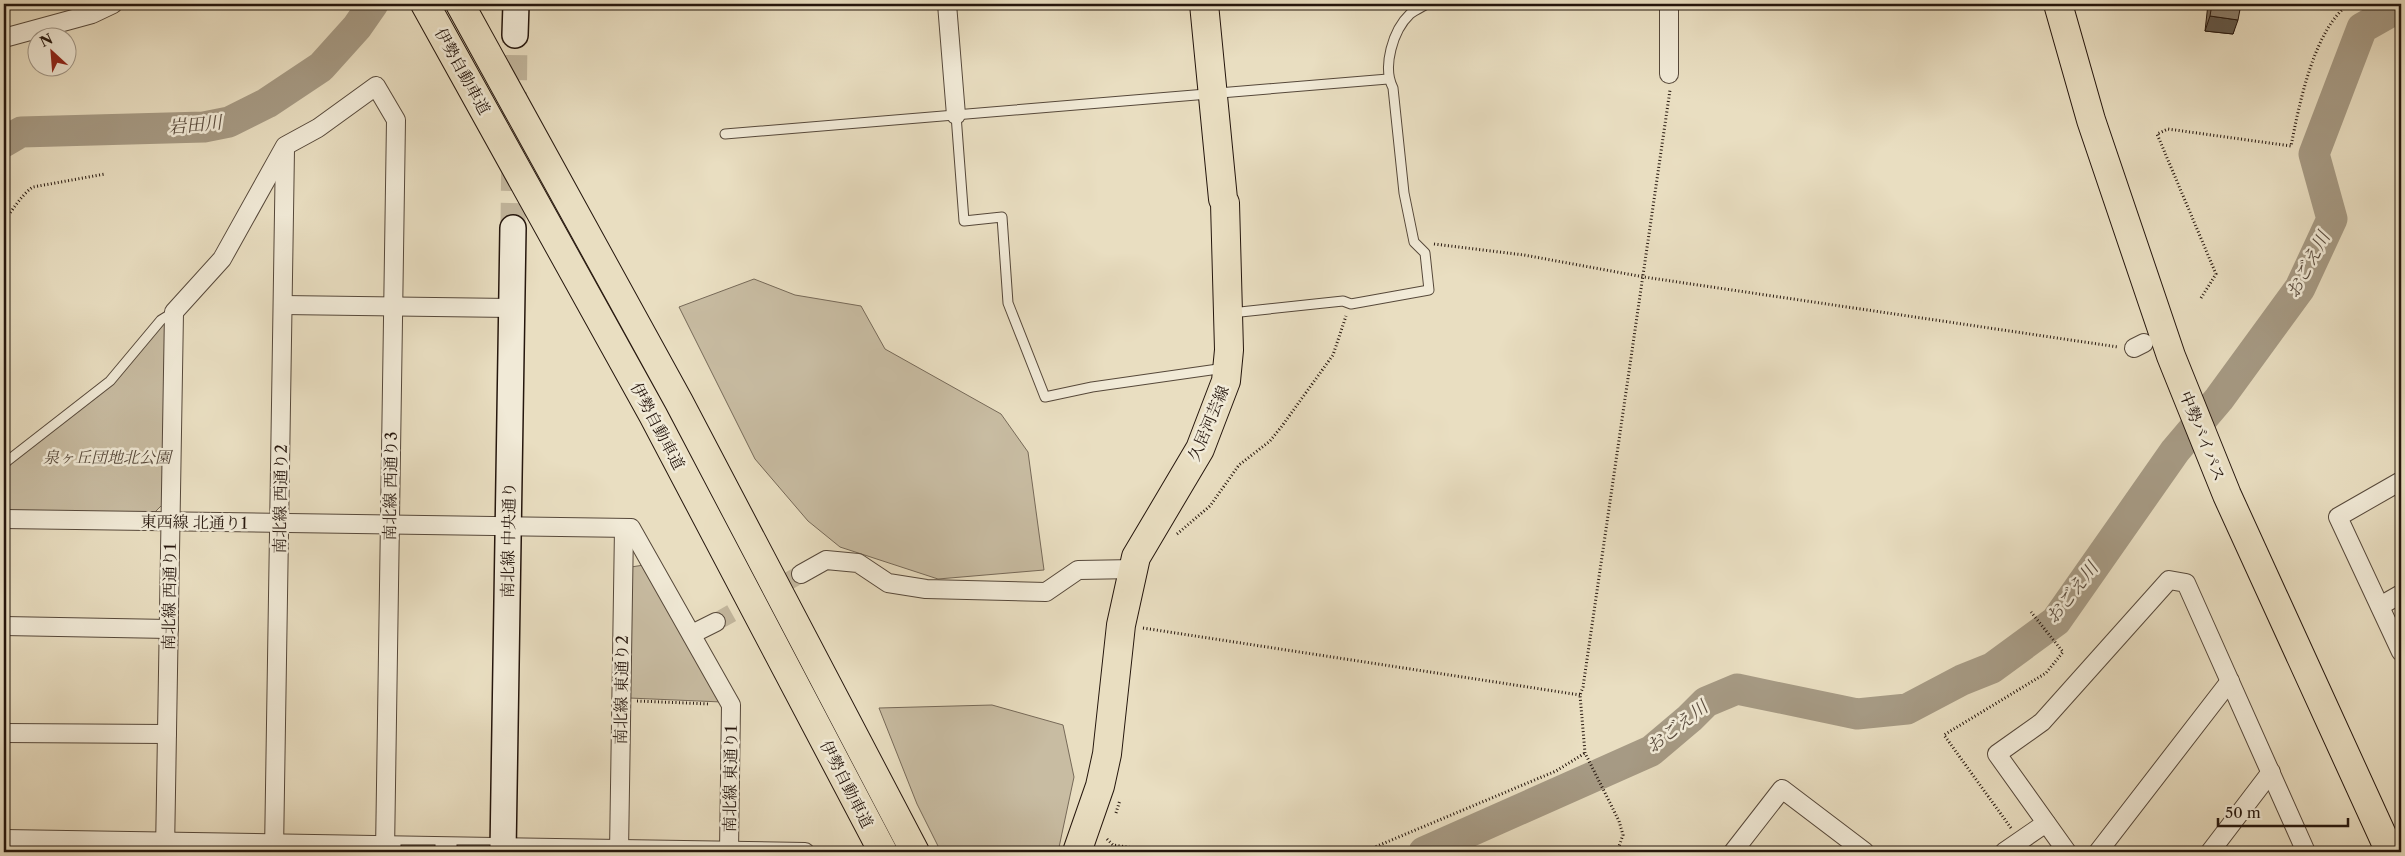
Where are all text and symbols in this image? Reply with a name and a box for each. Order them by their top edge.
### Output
street label: 伊勢自動車道 [431,24,495,118]
north arrow [28,28,78,78]
text: N [37,30,56,51]
water label: 岩田川 [167,111,225,139]
water label: おごえ川 [2281,226,2336,302]
street label: 伊勢自動車道 [627,379,689,473]
street label: 久居河芸線 [1183,382,1233,464]
street label: 中勢バイパス [2176,388,2230,484]
street label: 南北線 西通り3 [379,431,401,541]
street label: 南北線 西通り2 [269,444,291,554]
park label: 泉ヶ丘団地北公園 [43,447,174,467]
street label: 南北線 中央通り [497,482,519,598]
street label: 東西線 北通り1 [140,511,248,533]
street label: 南北線 西通り1 [158,543,180,651]
water label: おごえ川 [2041,556,2104,628]
street label: 南北線 東通り2 [610,635,632,745]
water label: おごえ川 [1642,695,1714,758]
street label: 南北線 東通り1 [719,725,741,833]
street label: 伊勢自動車道 [816,737,878,831]
scale bar [2218,796,2348,828]
text: 50 m [2225,803,2261,822]

